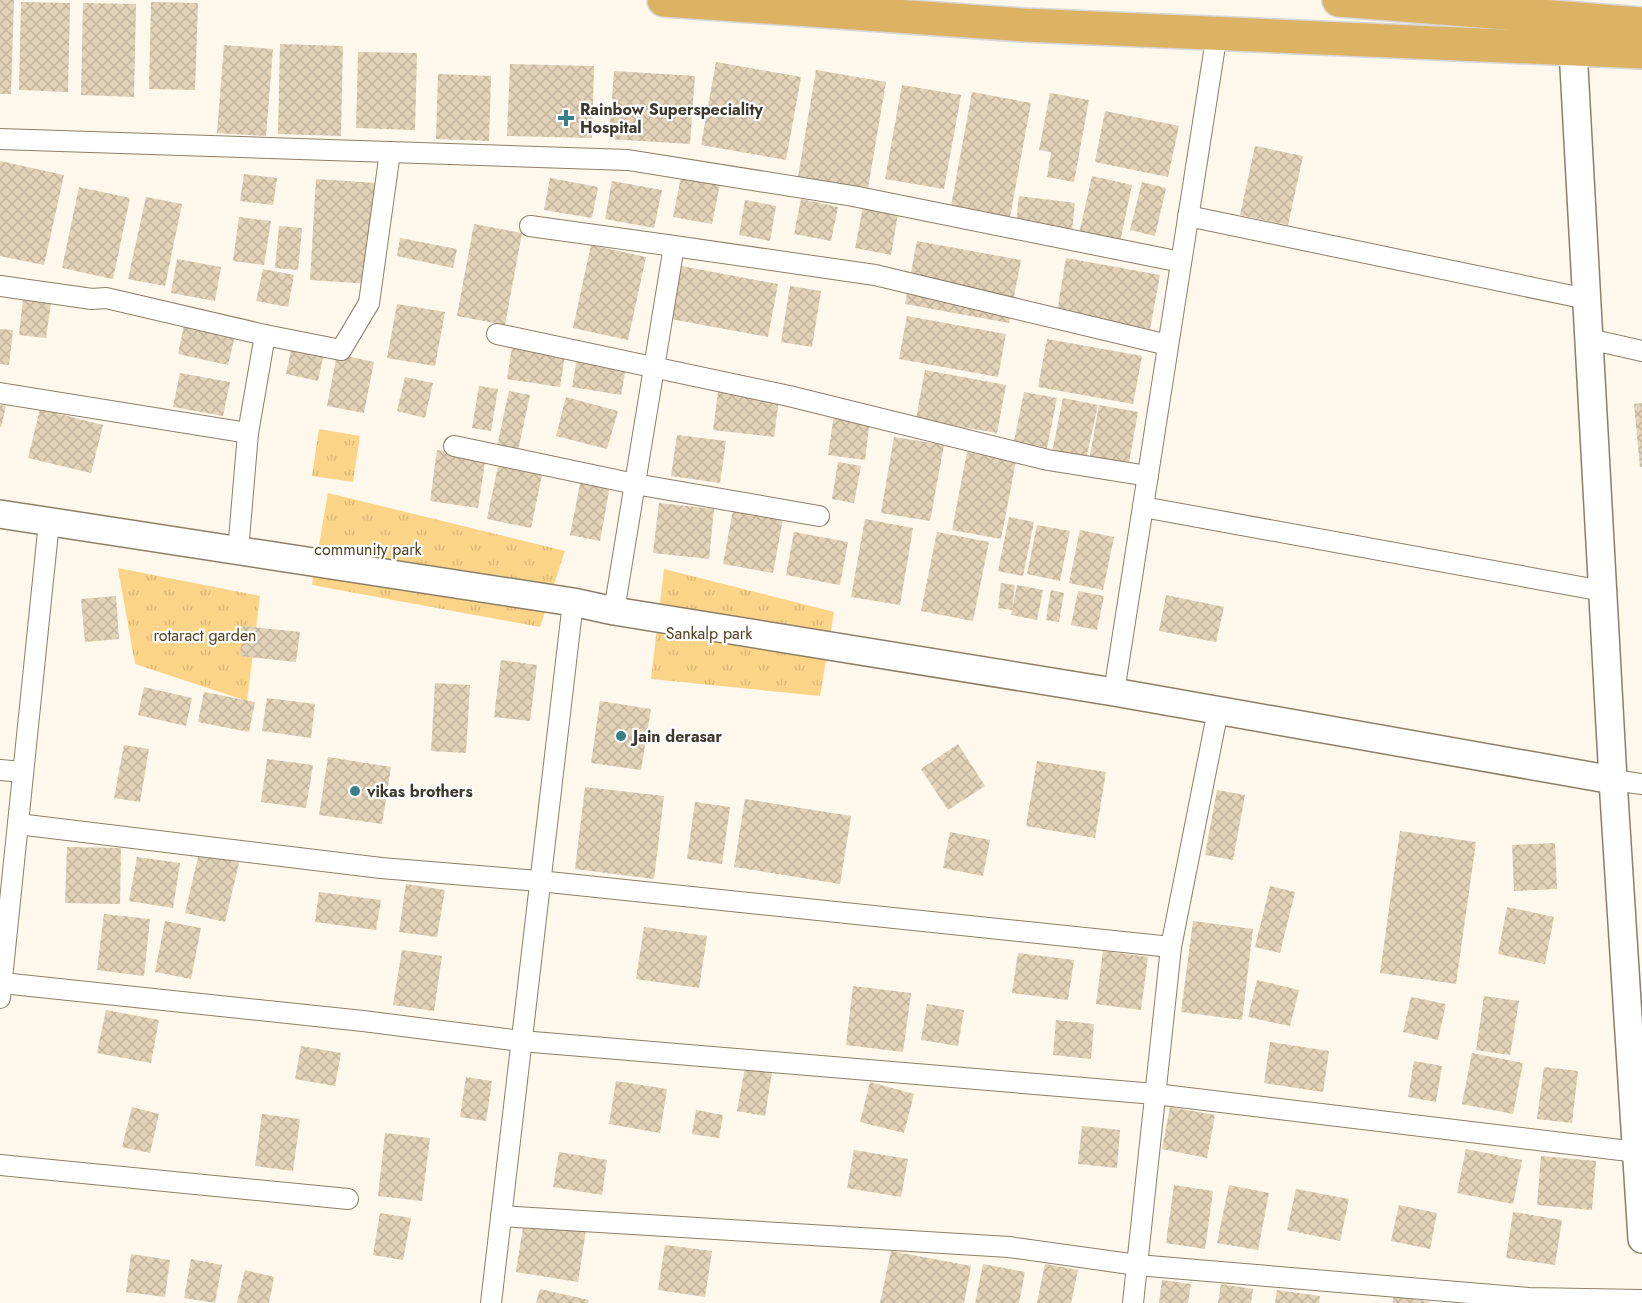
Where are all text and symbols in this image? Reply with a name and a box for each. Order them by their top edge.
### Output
place label: Rainbow Superspeciality Hospital [580,98,764,139]
marker: Rainbow Superspeciality Hospital [557,109,575,127]
park label: community park [314,538,423,561]
park label: Sankalp park [666,622,753,645]
park label: rotaract garden [153,624,257,647]
place label: Jain derasar [630,725,722,748]
marker: Jain derasar [614,729,628,743]
place label: vikas brothers [366,780,473,803]
marker: vikas brothers [348,784,362,798]

